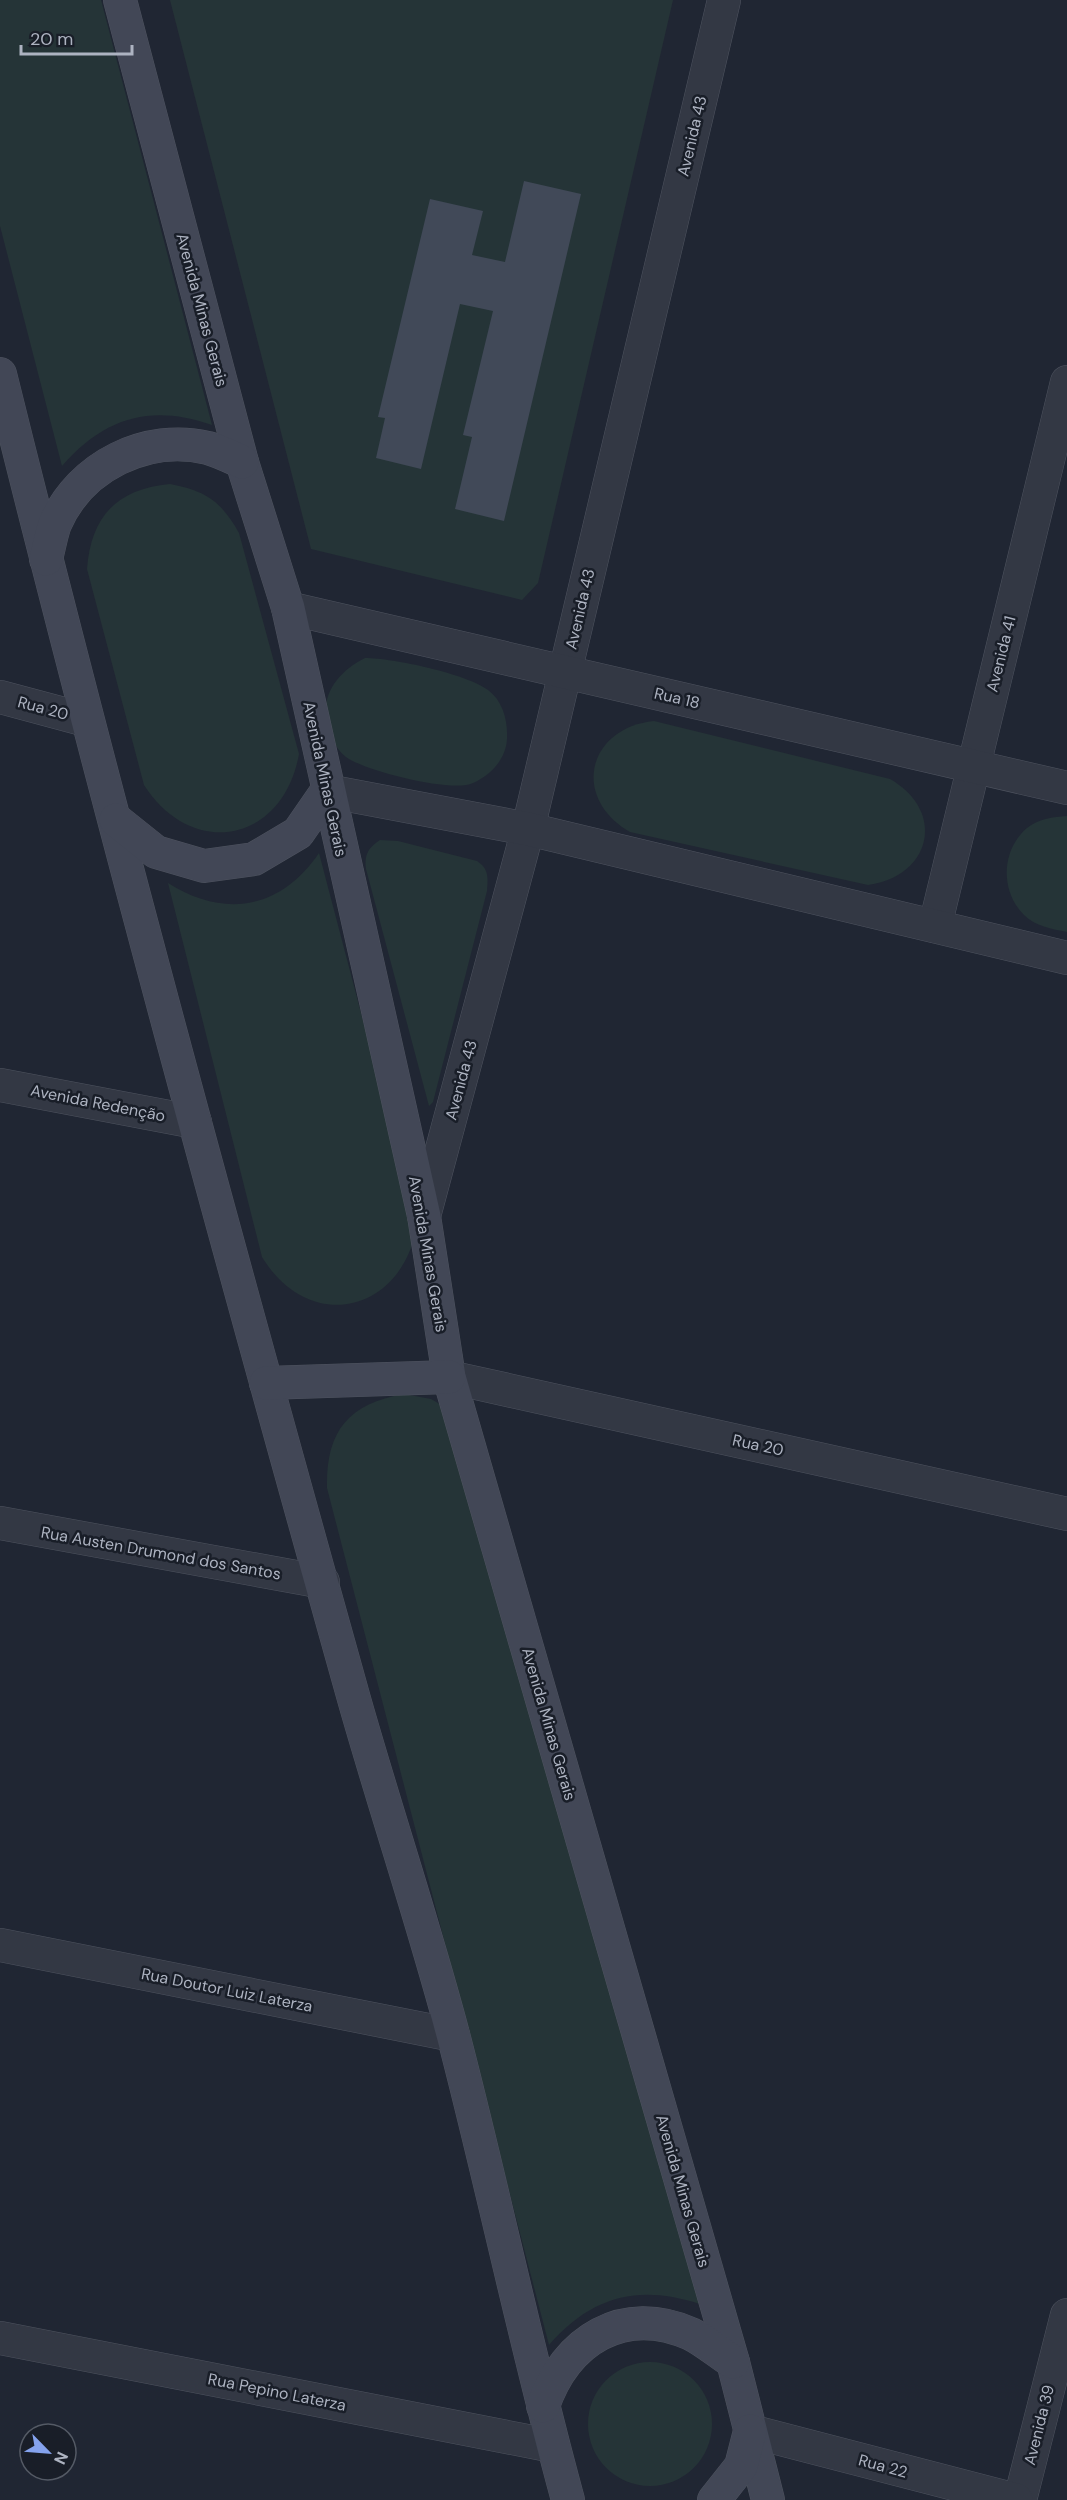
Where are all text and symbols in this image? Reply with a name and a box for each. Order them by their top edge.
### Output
scale bar [21,18,132,56]
text: 20 m [30,27,73,51]
street label: Avenida 43 [673,94,711,178]
street label: Avenida Minas Gerais [171,231,233,389]
street label: Avenida 43 [561,567,599,651]
street label: Avenida 41 [981,614,1021,694]
street label: Rua 18 [652,683,702,713]
street label: Rua 20 [15,691,71,725]
street label: Avenida Minas Gerais [298,699,352,859]
street label: Avenida 43 [440,1038,482,1122]
street label: Avenida Redenção [29,1080,167,1126]
street label: Avenida Minas Gerais [404,1174,452,1334]
street label: Rua 20 [731,1429,785,1461]
street label: Rua Austen Drumond dos Santos [39,1522,283,1584]
street label: Avenida Minas Gerais [517,1645,581,1803]
street label: Rua Doutor Luiz Laterza [140,1963,314,2017]
street label: Avenida Minas Gerais [651,2112,715,2270]
street label: Rua Pepino Laterza [206,2368,348,2416]
street label: Avenida 39 [1019,2383,1059,2467]
north arrow [18,2422,78,2482]
text: N [49,2448,73,2468]
street label: Rua 22 [856,2449,910,2483]

